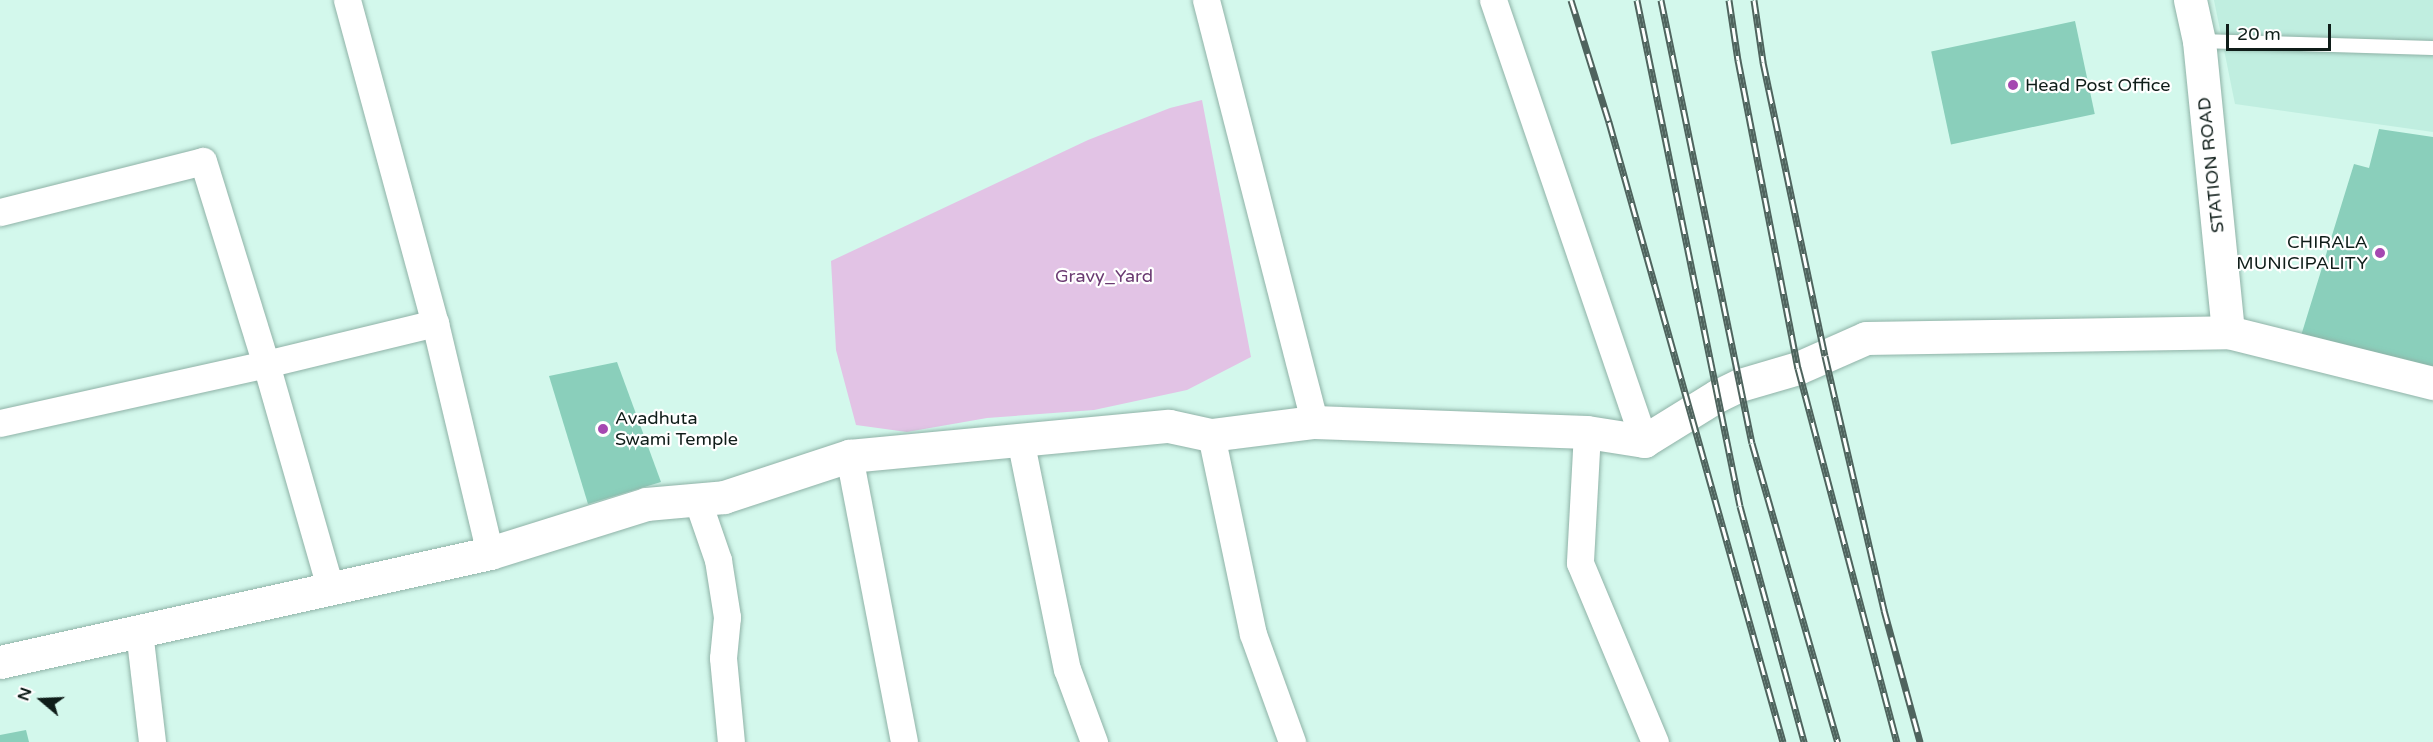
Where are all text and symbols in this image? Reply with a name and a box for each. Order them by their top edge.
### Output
scale bar [2229,12,2334,50]
text: 20 m [2237,23,2281,45]
place label: Head Post Office [2025,74,2170,96]
marker: Head Post Office [2006,78,2020,92]
street label: STATION ROAD [2193,96,2229,234]
place label: CHIRALA MUNICIPALITY [2236,232,2368,274]
marker: CHIRALA MUNICIPALITY [2373,246,2387,260]
park label: Gravy_Yard [1055,265,1153,287]
place label: Avadhuta Swami Temple [615,408,738,450]
marker: Avadhuta Swami Temple [596,422,610,436]
north arrow [12,670,72,730]
text: N [13,685,37,703]

